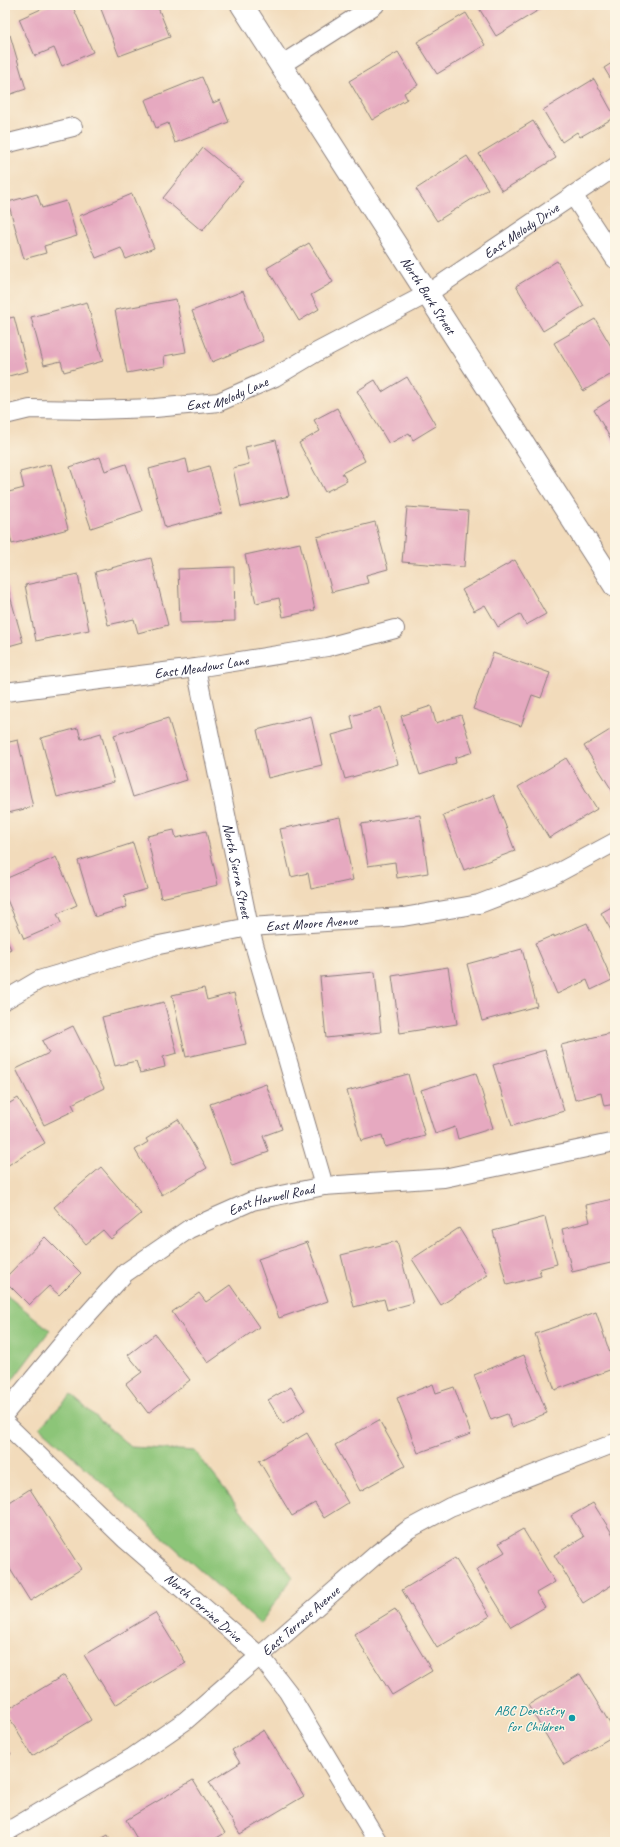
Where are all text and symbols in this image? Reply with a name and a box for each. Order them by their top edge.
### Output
street label: East Melody Drive [480,198,563,262]
street label: North Burk Street [397,253,460,338]
street label: East Melody Lane [186,372,272,413]
street label: East Meadows Lane [153,651,251,682]
street label: North Sierra Street [219,822,256,921]
street label: East Moore Avenue [265,911,359,934]
street label: East Harwell Road [226,1179,318,1219]
street label: North Corrine Drive [162,1569,247,1646]
street label: East Terrace Avenue [258,1581,344,1659]
place label: ABC Dentistry for Children [494,1702,565,1735]
marker: ABC Dentistry for Children [567,1713,577,1723]

